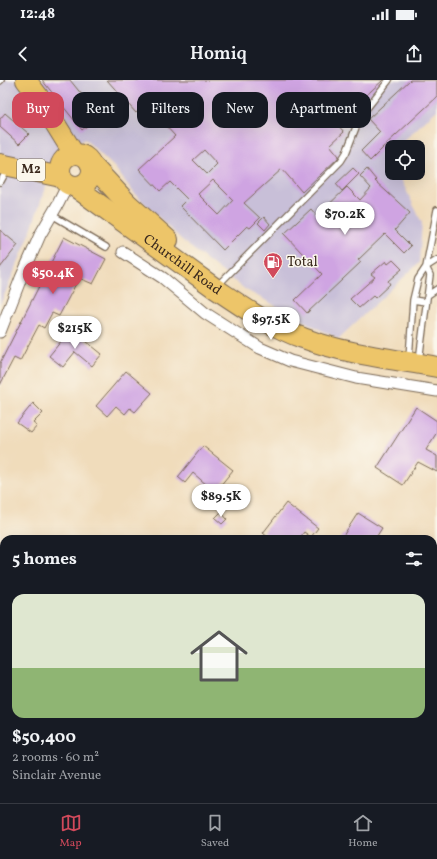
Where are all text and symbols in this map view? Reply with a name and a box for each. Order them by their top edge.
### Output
text: 12:48 [20,4,55,25]
text: Homiq [190,42,247,67]
icon: back [12,43,34,65]
icon: share [403,43,425,65]
chip: Buy [12,92,64,128]
chip: Rent [72,92,129,128]
chip: Filters [137,92,204,128]
chip: New [212,92,268,128]
chip: Apartment [276,92,371,128]
map controls [385,140,425,180]
button: locate [385,140,425,180]
road number: M2 [17,159,45,181]
pin: $70.2K [312,202,378,236]
text: $70.2K [325,206,365,224]
street label: Churchill Road [139,230,225,300]
fuel station icon: Total [262,251,284,279]
place label: Total [287,253,318,272]
pin: $50.4K [20,261,86,295]
text: $50.4K [32,265,74,283]
pin: $97.5K [238,307,304,341]
text: $97.5K [252,311,290,329]
pin: $215K [47,316,103,350]
text: $215K [58,320,92,338]
pin: $89.5K [188,484,254,518]
text: $89.5K [201,488,241,506]
text: 5 homes [12,548,77,571]
icon: filters [403,548,425,570]
icon: home [183,620,255,692]
text: $50,400 [12,726,76,749]
text: 2 rooms · 60 m² [12,749,99,767]
text: Sinclair Avenue [12,767,101,785]
tab: Map [60,812,82,851]
tab: Saved [201,812,229,851]
tab: Home [348,812,377,851]

